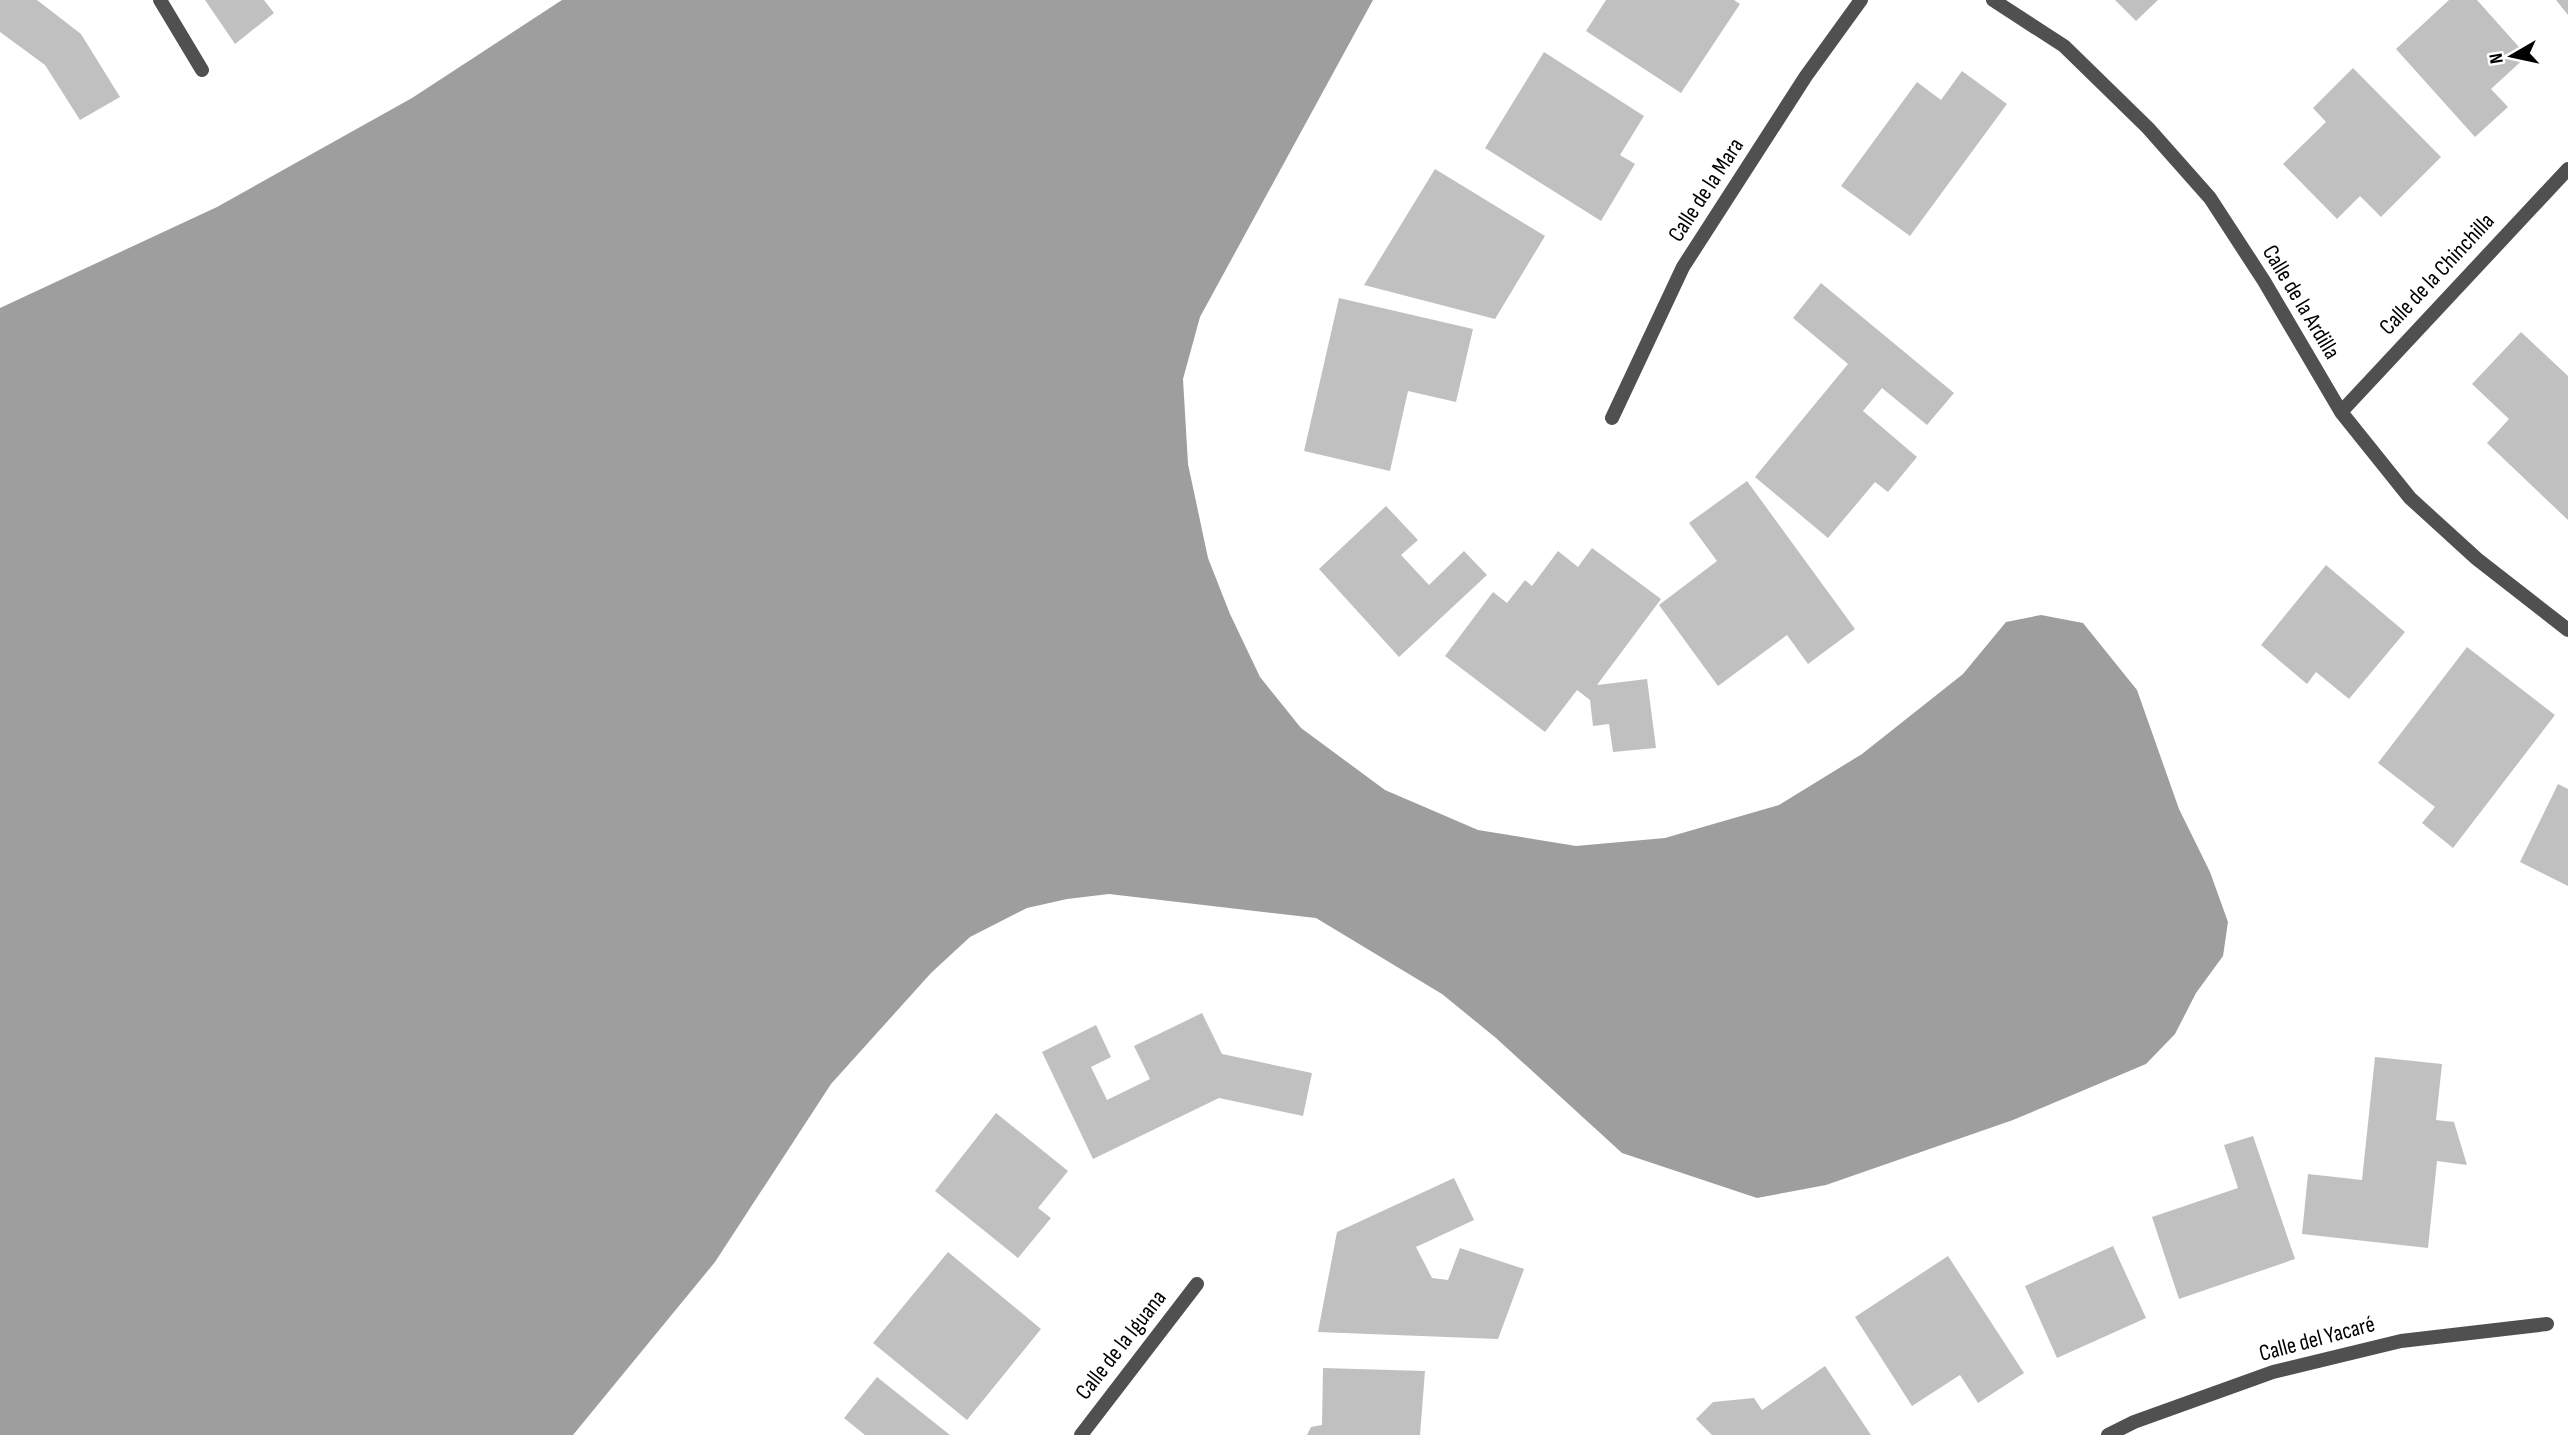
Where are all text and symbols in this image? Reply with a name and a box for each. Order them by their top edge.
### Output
north arrow [2477,21,2547,91]
text: N [2485,52,2509,65]
street label: Calle de la Mara [1662,133,1750,247]
street label: Calle de la Chinchilla [2373,207,2501,341]
street label: Calle de la Ardilla [2256,240,2346,364]
street label: Calle de la Iguana [1070,1285,1172,1405]
street label: Calle del Yacaré [2256,1310,2378,1368]

